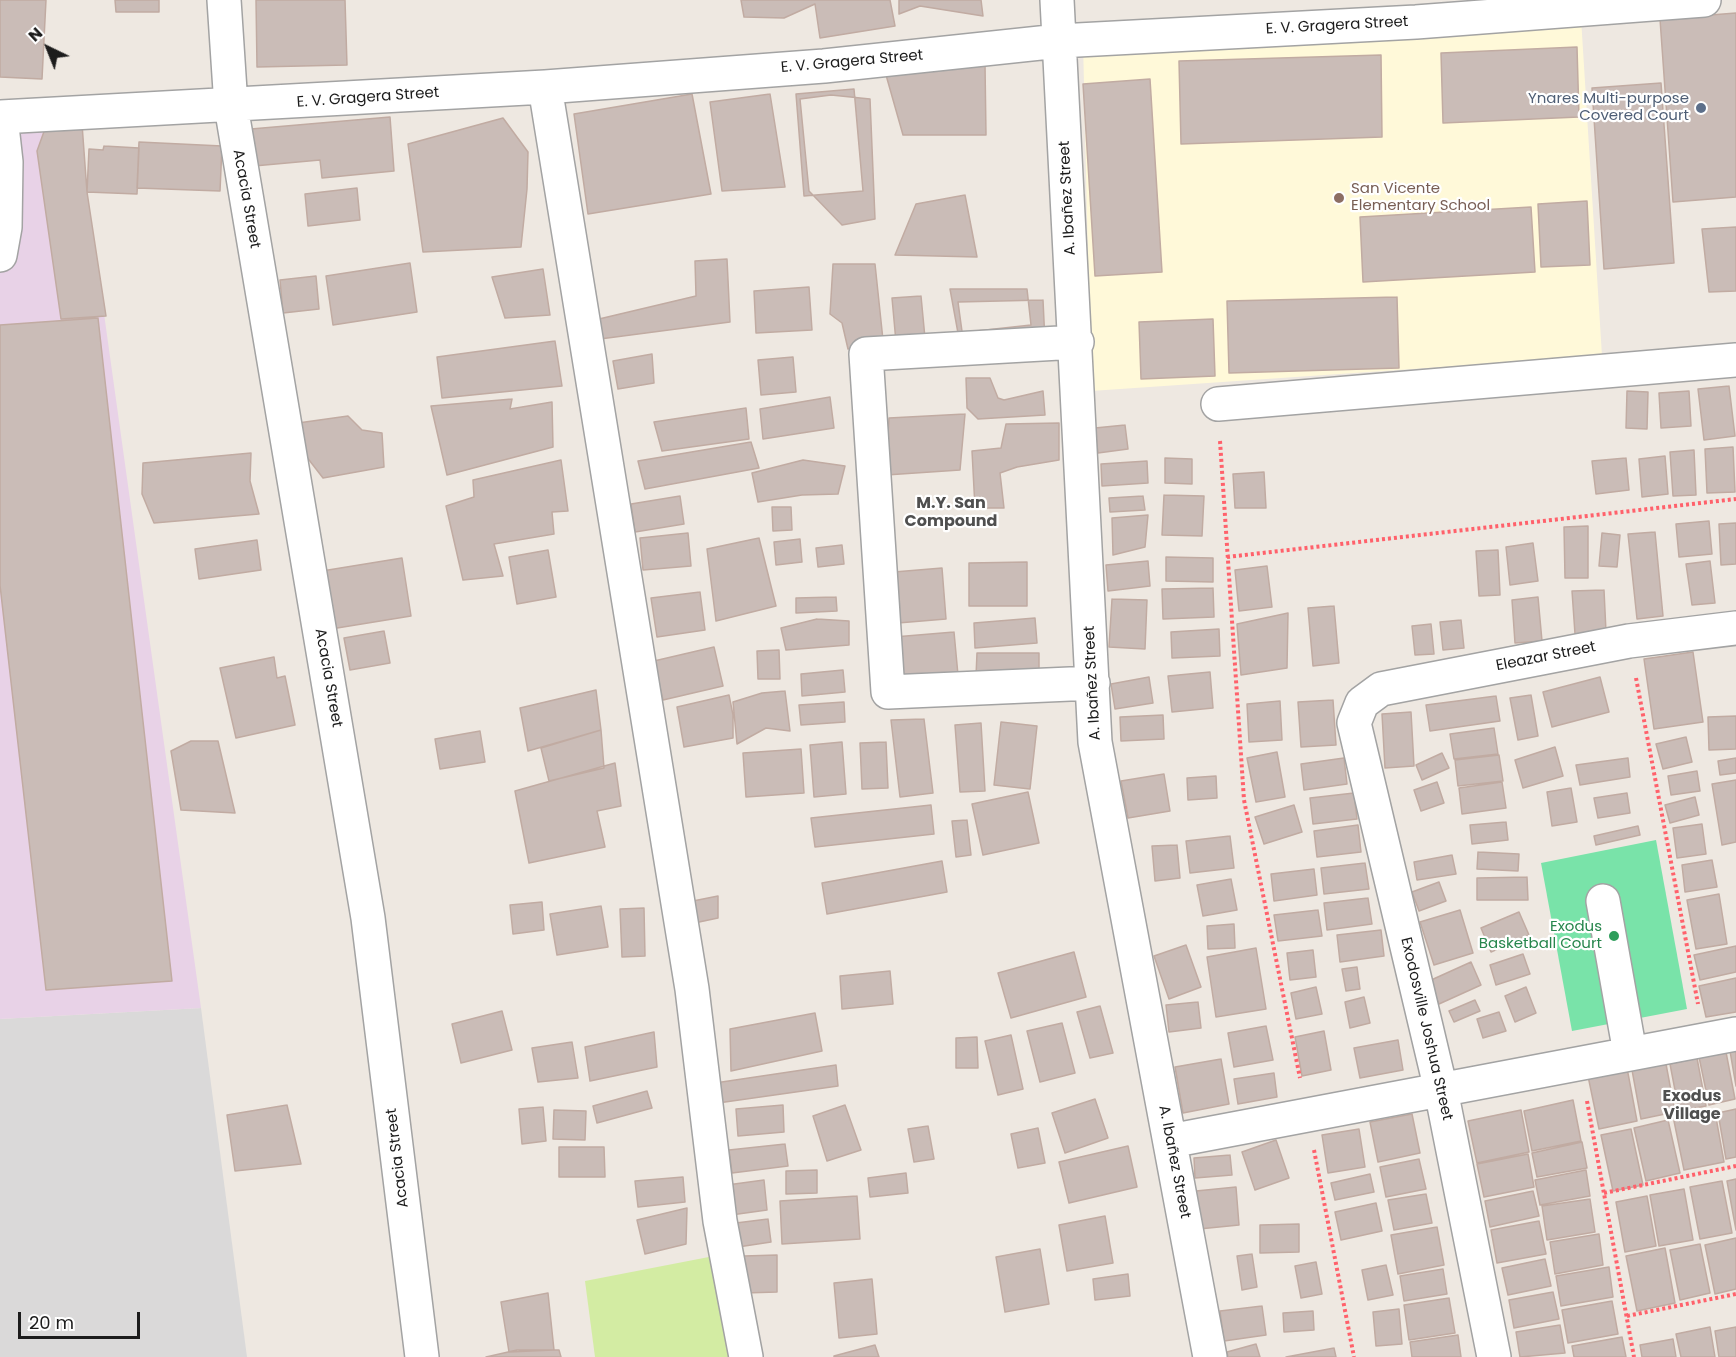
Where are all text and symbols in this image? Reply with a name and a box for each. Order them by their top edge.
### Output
street label: E. V. Gragera Street [1265,13,1409,39]
north arrow [18,18,78,78]
text: N [23,22,48,47]
street label: E. V. Gragera Street [780,47,924,77]
street label: E. V. Gragera Street [296,84,440,112]
place label: Ynares Multi-purpose Covered Court [1528,90,1689,125]
marker: Ynares Multi-purpose Covered Court [1694,101,1708,115]
street label: A. Ibañez Street [1056,140,1080,256]
street label: Acacia Street [228,148,264,250]
place label: San Vicente Elementary School [1351,180,1490,215]
marker: San Vicente Elementary School [1332,191,1346,205]
district label: M.Y. San Compound [905,494,997,532]
street label: A. Ibañez Street [1081,625,1105,741]
street label: Acacia Street [310,627,346,729]
street label: Eleazar Street [1495,638,1597,676]
place label: Exodus Basketball Court [1479,918,1602,953]
marker: Exodus Basketball Court [1607,929,1621,943]
street label: Exodosville Joshua Street [1396,936,1456,1122]
district label: Exodus Village [1663,1087,1721,1125]
street label: A. Ibañez Street [1154,1104,1194,1220]
street label: Acacia Street [383,1107,413,1209]
scale bar [21,1300,142,1338]
text: 20 m [29,1310,74,1335]

